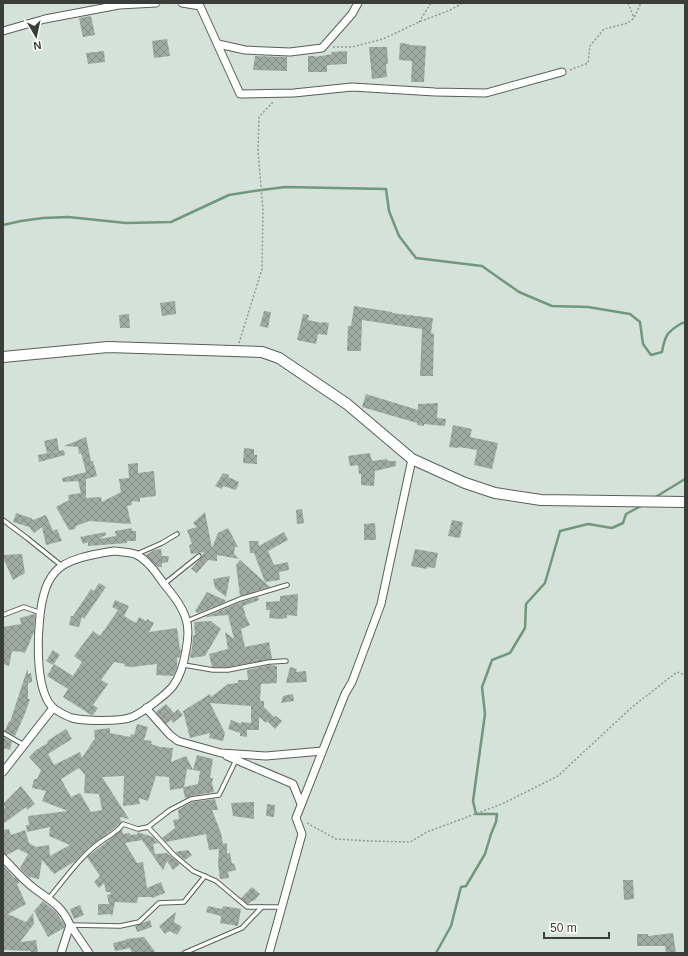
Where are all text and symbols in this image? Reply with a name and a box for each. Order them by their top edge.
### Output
north arrow [16,16,56,56]
text: N [33,39,42,52]
scale bar [544,914,609,940]
text: 50 m [550,921,577,935]

